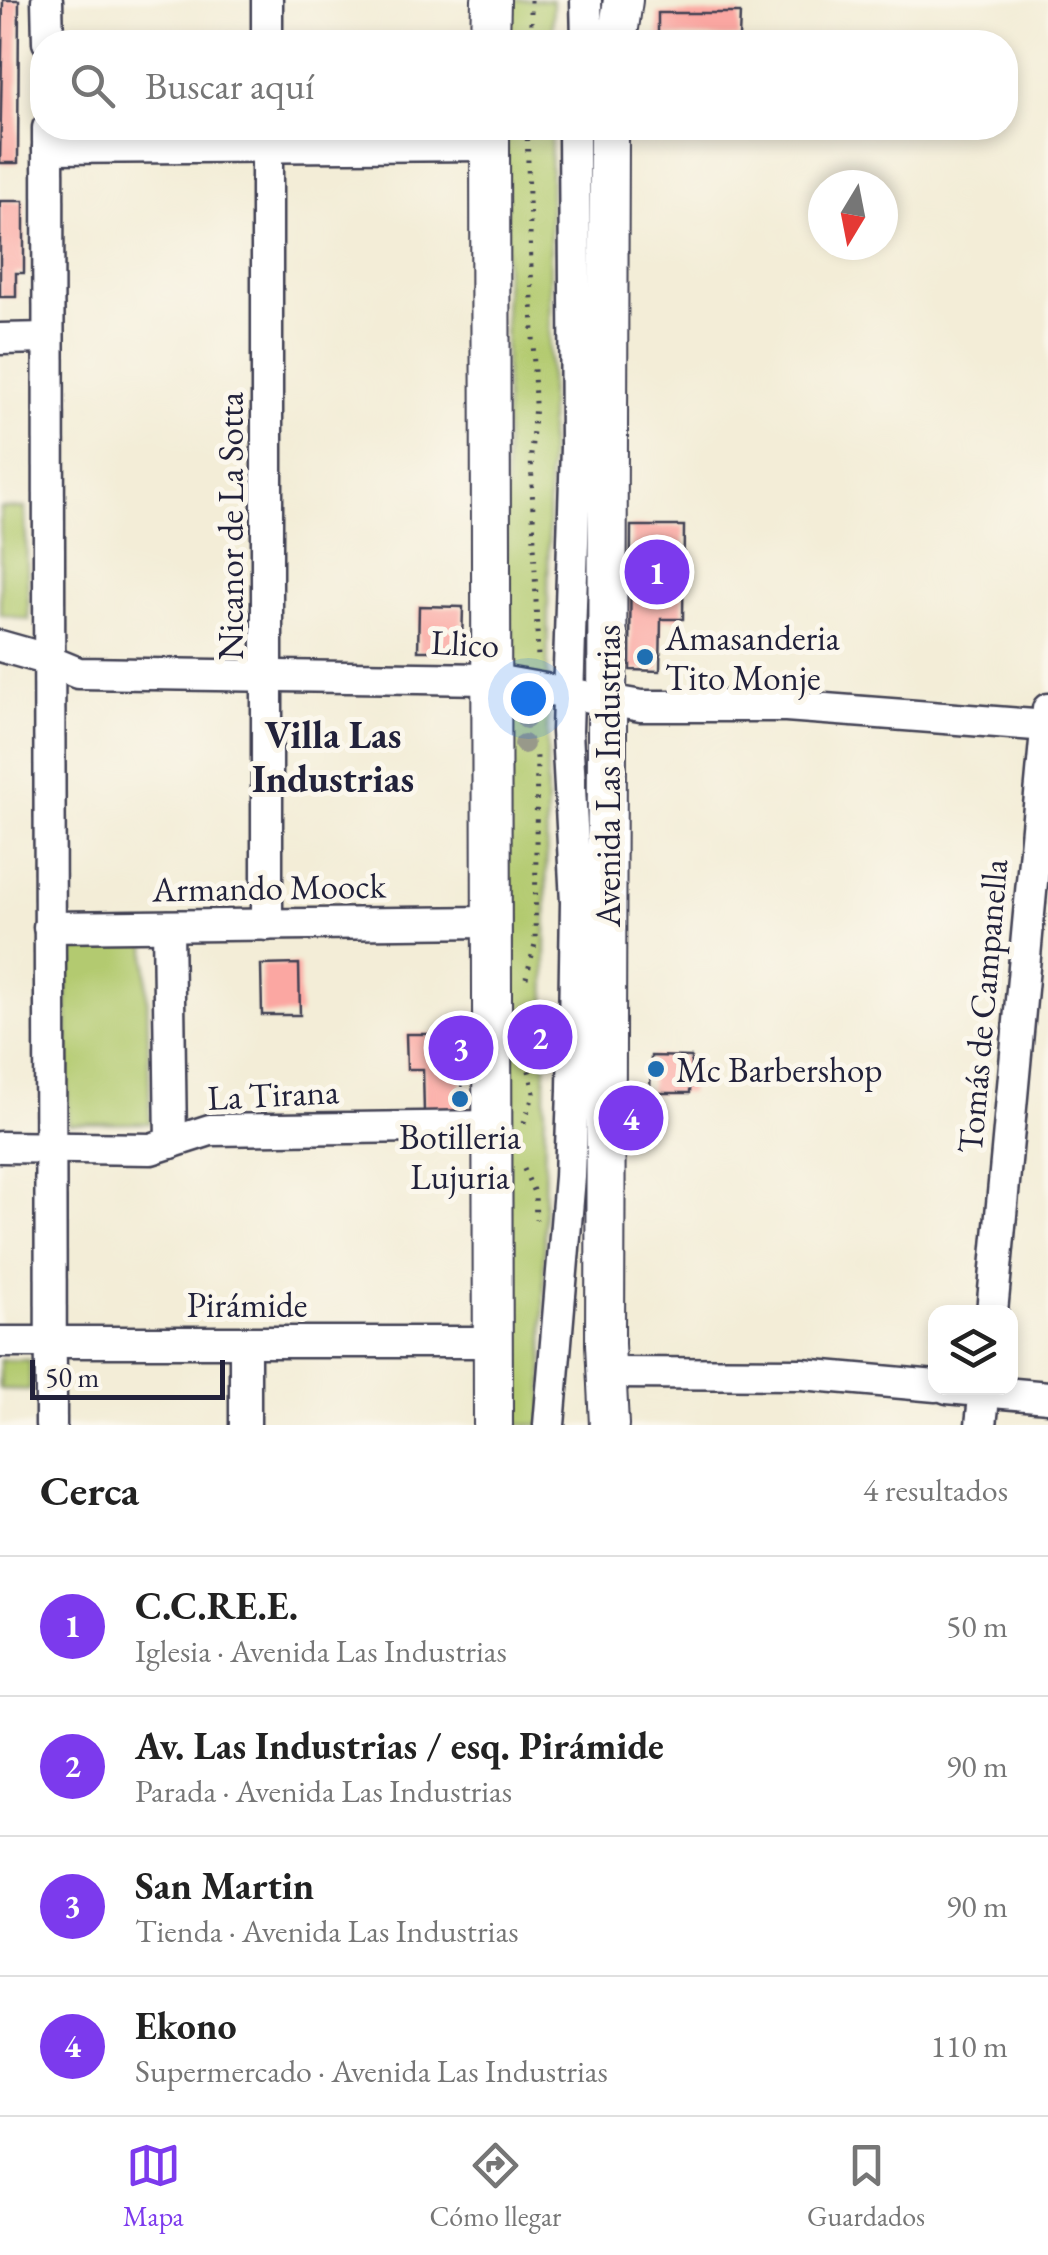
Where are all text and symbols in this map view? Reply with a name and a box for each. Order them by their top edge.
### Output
search box [30,30,1018,140]
icon: search [65,58,120,113]
text: Buscar aquí [145,61,314,110]
north arrow [808,170,898,260]
street label: Nicanor de La Sotta [208,392,253,660]
pin: 1 [624,534,690,610]
place label: Amasanderia Tito Monje [664,615,840,700]
street label: Llico [430,619,500,667]
street label: Avenida Las Industrias [585,625,630,928]
marker: Amasanderia Tito Monje [634,646,656,668]
your location [503,673,554,724]
district label: Villa Las Industrias [252,710,414,803]
street label: Tomás de Campanella [947,857,1017,1155]
street label: Armando Moock [151,862,387,912]
pin: 2 [508,1000,572,1074]
pin: 3 [428,1010,494,1086]
place label: Mc Barbershop [676,1047,882,1092]
marker: Mc Barbershop [645,1058,667,1080]
street label: La Tirana [206,1068,340,1120]
pin: 4 [598,1080,664,1156]
marker: Botilleria Lujuria [449,1088,471,1110]
place label: Botilleria Lujuria [399,1114,521,1199]
street label: Pirámide [187,1282,307,1327]
map controls [928,1305,1018,1395]
button: layers [928,1305,1018,1395]
scale bar [30,1355,225,1400]
text: 50 m [45,1359,99,1395]
text: Cerca [40,1463,139,1518]
text: 4 resultados [863,1469,1008,1511]
text: C.C.RE.E. [135,1581,298,1630]
text: 1 [64,1605,81,1647]
text: 50 m [946,1605,1008,1647]
text: Iglesia · Avenida Las Industrias [135,1630,507,1672]
text: Av. Las Industrias / esq. Pirámide [135,1721,664,1770]
text: 2 [64,1745,81,1787]
text: 90 m [946,1745,1008,1787]
text: Parada · Avenida Las Industrias [135,1770,512,1812]
text: San Martin [135,1861,314,1910]
text: 3 [64,1885,81,1927]
text: 90 m [946,1885,1008,1927]
text: Tienda · Avenida Las Industrias [135,1910,519,1952]
text: Ekono [135,2001,237,2050]
text: 4 [64,2025,81,2067]
text: 110 m [931,2025,1008,2067]
text: Supermercado · Avenida Las Industrias [135,2050,608,2092]
tab: Mapa [123,2138,184,2234]
tab: Cómo llegar [429,2138,561,2234]
tab: Guardados [807,2138,925,2234]

